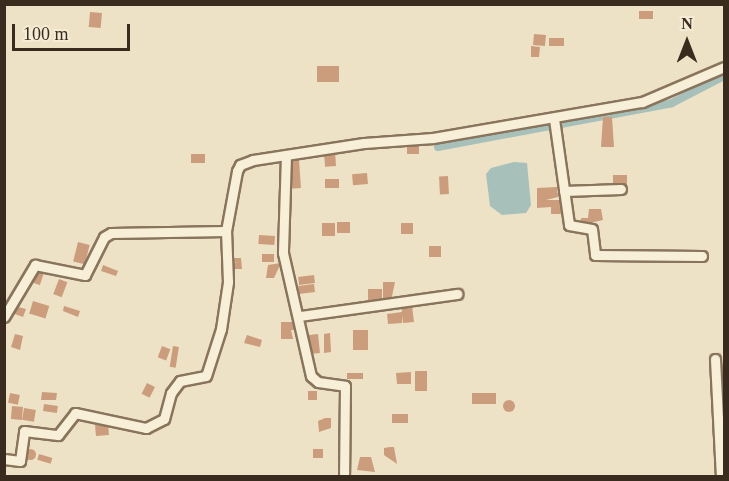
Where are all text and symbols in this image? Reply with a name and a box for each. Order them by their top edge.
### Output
scale bar [15,12,134,50]
north arrow [657,12,717,72]
text: N [681,15,693,32]
text: 100 m [23,24,69,44]

